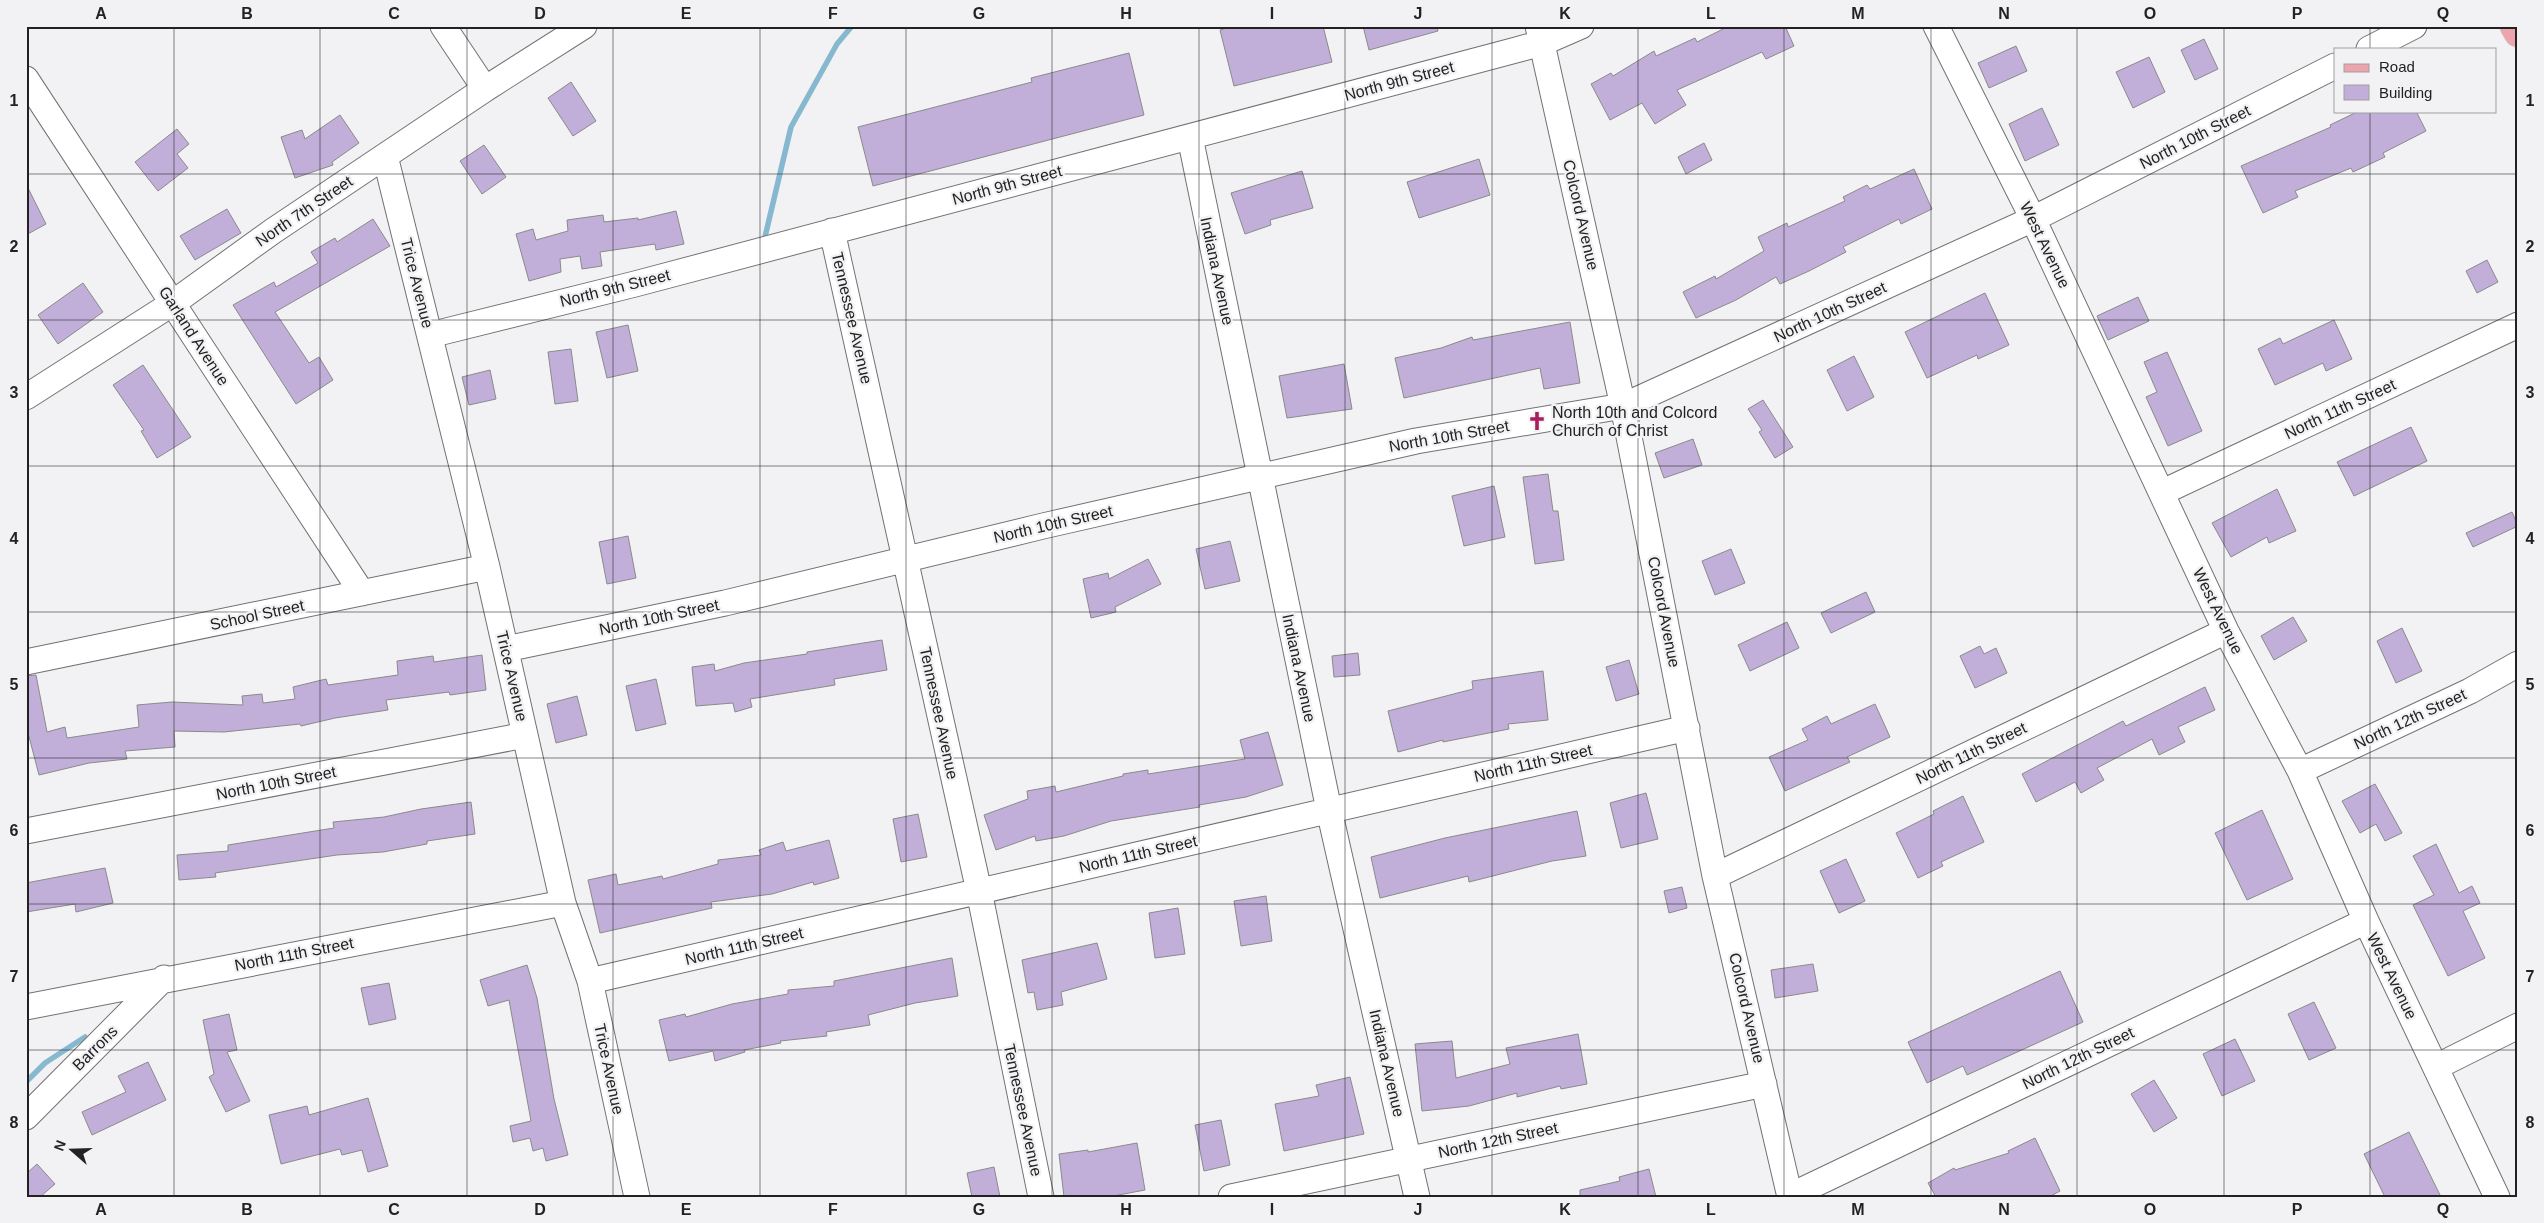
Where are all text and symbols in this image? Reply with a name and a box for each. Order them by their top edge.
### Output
text: A [95,5,107,22]
text: B [241,5,253,22]
text: C [388,5,400,22]
text: D [534,5,546,22]
text: E [681,5,692,22]
text: F [828,5,838,22]
text: G [973,5,985,22]
text: H [1120,5,1132,22]
text: I [1270,5,1274,22]
text: J [1414,5,1422,22]
text: K [1559,5,1571,22]
text: L [1706,5,1716,22]
text: M [1851,5,1865,22]
text: N [1998,5,2010,22]
text: O [2144,5,2156,22]
text: P [2292,5,2303,22]
text: Q [2437,5,2449,22]
legend [2334,48,2496,112]
street label: North 9th Street [1342,58,1456,104]
text: Road [2379,58,2415,75]
text: Building [2379,84,2432,101]
text: 1 [10,92,19,109]
text: 1 [2526,92,2535,109]
street label: North 10th Street [2137,102,2254,172]
street label: Colcord Avenue [1560,158,1602,272]
street label: North 9th Street [950,162,1064,208]
street label: North 7th Street [252,172,356,250]
street label: West Avenue [2017,199,2073,291]
street label: Indiana Avenue [1197,215,1237,327]
street label: Trice Avenue [398,236,436,330]
text: 2 [10,238,19,255]
text: 2 [2526,238,2535,255]
street label: Tennessee Avenue [829,250,875,386]
street label: North 9th Street [558,266,672,310]
street label: North 10th Street [1771,278,1889,345]
street label: Garland Avenue [156,283,232,389]
street label: North 11th Street [2282,376,2399,442]
text: 3 [10,384,19,401]
text: 3 [2526,384,2535,401]
place label: North 10th and Colcord Church of Christ [1552,404,1717,439]
church icon: North 10th and Colcord Church of Christ [1526,410,1548,432]
street label: North 10th Street [1388,417,1511,455]
street label: North 10th Street [992,502,1115,546]
text: 4 [10,530,19,547]
text: 4 [2526,530,2535,547]
street label: Colcord Avenue [1645,555,1683,669]
street label: West Avenue [2190,565,2246,657]
street label: North 10th Street [598,596,721,638]
street label: School Street [208,597,306,633]
street label: Indiana Avenue [1279,612,1319,724]
street label: Trice Avenue [493,629,531,723]
street label: Tennessee Avenue [917,645,961,781]
text: 5 [10,676,19,693]
text: 5 [2526,676,2535,693]
street label: North 12th Street [2351,685,2469,752]
street label: North 11th Street [1913,719,2029,787]
street label: North 11th Street [1472,741,1594,785]
street label: North 10th Street [215,763,338,803]
text: 6 [10,822,19,839]
text: 6 [2526,822,2535,839]
street label: North 11th Street [1077,832,1199,876]
street label: North 11th Street [683,924,805,968]
street label: West Avenue [2364,930,2420,1022]
street label: North 11th Street [233,934,355,974]
street label: Colcord Avenue [1726,951,1768,1065]
text: 7 [10,968,19,985]
text: 7 [2526,968,2535,985]
street label: Indiana Avenue [1366,1007,1408,1119]
street label: Barrons [69,1022,121,1074]
street label: Trice Avenue [591,1022,627,1116]
street label: North 12th Street [2020,1023,2137,1092]
street label: Tennessee Avenue [1001,1042,1045,1178]
text: 8 [10,1114,19,1131]
text: 8 [2526,1114,2535,1131]
street label: North 12th Street [1437,1119,1560,1161]
north arrow [48,1126,98,1176]
text: N [51,1138,69,1153]
text: A [95,1201,107,1218]
text: B [241,1201,253,1218]
text: C [388,1201,400,1218]
text: D [534,1201,546,1218]
text: E [681,1201,692,1218]
text: F [828,1201,838,1218]
text: G [973,1201,985,1218]
text: H [1120,1201,1132,1218]
text: I [1270,1201,1274,1218]
text: J [1414,1201,1422,1218]
text: K [1559,1201,1571,1218]
text: L [1706,1201,1716,1218]
text: M [1851,1201,1865,1218]
text: N [1998,1201,2010,1218]
text: O [2144,1201,2156,1218]
text: P [2292,1201,2303,1218]
text: Q [2437,1201,2449,1218]

